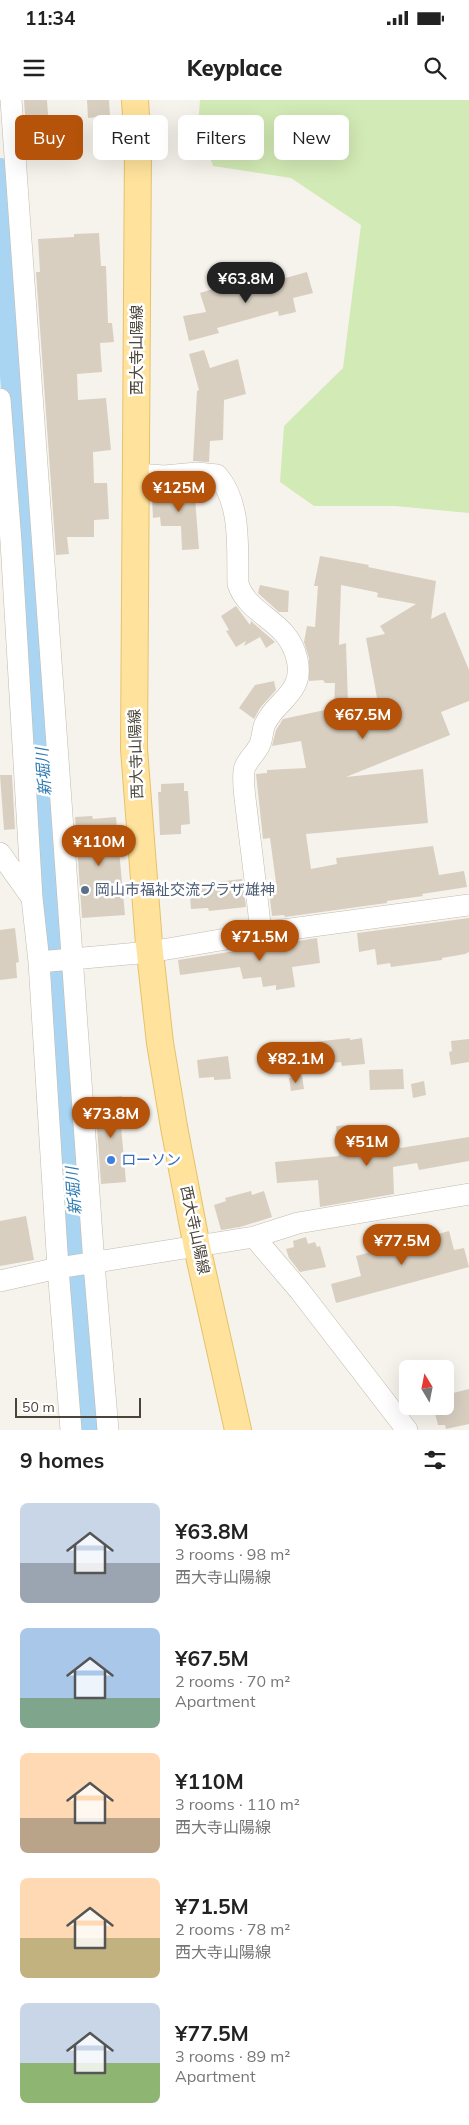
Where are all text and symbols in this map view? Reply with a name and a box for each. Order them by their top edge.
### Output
text: 11:34 [25,6,75,30]
icon: menu [20,54,48,82]
text: Keyplace [187,54,282,82]
icon: search [421,54,449,82]
chip: Buy [15,115,83,160]
chip: Rent [93,115,168,160]
chip: Filters [178,115,264,160]
chip: New [274,115,349,160]
pin: ¥63.8M [205,262,287,304]
text: ¥63.8M [218,268,274,288]
street label: 西大寺山陽線 [127,305,146,395]
pin: ¥125M [144,470,214,513]
text: ¥125M [153,477,205,497]
pin: ¥67.5M [322,698,404,740]
text: ¥67.5M [335,704,391,724]
street label: 西大寺山陽線 [124,709,147,799]
water label: 新堀川 [31,745,55,797]
pin: ¥110M [64,824,134,867]
text: ¥110M [73,831,125,851]
place label: 岡山市福祉交流プラザ雄神 [95,880,275,899]
marker: 岡山市福祉交流プラザ雄神 [79,884,91,896]
pin: ¥71.5M [219,920,301,962]
text: ¥71.5M [232,926,288,946]
pin: ¥82.1M [255,1042,337,1084]
text: ¥82.1M [268,1048,324,1068]
pin: ¥73.8M [70,1096,152,1139]
text: ¥73.8M [83,1103,139,1123]
pin: ¥51M [337,1124,397,1167]
text: ¥51M [346,1131,388,1151]
place label: ローソン [121,1150,181,1169]
marker: ローソン [105,1154,117,1166]
water label: 新堀川 [61,1164,85,1216]
street label: 西大寺山陽線 [177,1184,214,1276]
pin: ¥77.5M [361,1224,443,1266]
text: ¥77.5M [374,1230,430,1250]
north arrow [399,1360,454,1415]
map controls [399,1360,454,1415]
scale bar [15,1395,141,1418]
text: 50 m [22,1398,55,1416]
icon: filters [421,1446,449,1474]
text: 9 homes [20,1447,104,1473]
text: ¥63.8M [175,1518,249,1544]
icon: home [60,1523,120,1583]
text: 3 rooms · 98 m² [175,1544,290,1564]
text: 西大寺山陽線 [175,1567,271,1587]
text: ¥67.5M [175,1645,249,1671]
icon: home [60,1648,120,1708]
text: 2 rooms · 70 m² [175,1671,290,1691]
text: Apartment [175,1691,256,1711]
text: ¥110M [175,1768,244,1794]
icon: home [60,1773,120,1833]
text: 3 rooms · 110 m² [175,1794,300,1814]
text: 西大寺山陽線 [175,1817,271,1837]
text: ¥71.5M [175,1893,249,1919]
icon: home [60,1898,120,1958]
text: 2 rooms · 78 m² [175,1919,290,1939]
text: 西大寺山陽線 [175,1942,271,1962]
text: ¥77.5M [175,2020,249,2046]
icon: home [60,2023,120,2083]
text: 3 rooms · 89 m² [175,2046,290,2066]
text: Apartment [175,2066,256,2086]

